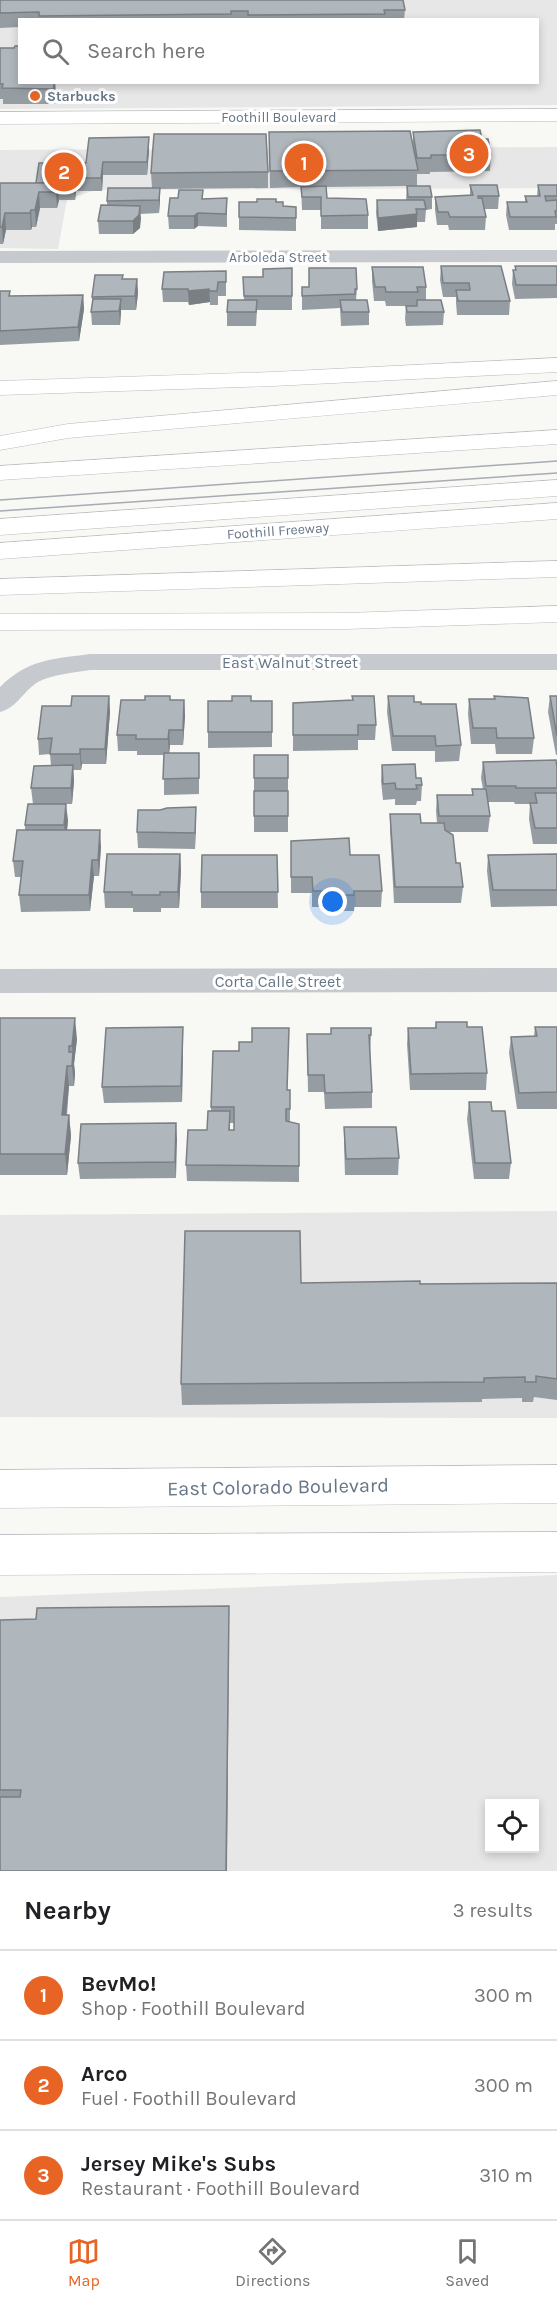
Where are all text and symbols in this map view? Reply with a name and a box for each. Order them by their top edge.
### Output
search box [18,18,539,84]
icon: search [39,35,72,68]
text: Search here [87,38,205,64]
place label: Starbucks [47,88,116,105]
marker: Starbucks [28,89,42,103]
street label: Foothill Boulevard [221,109,337,126]
pin: 3 [450,132,488,176]
pin: 1 [284,140,324,186]
pin: 2 [44,150,84,195]
street label: Arboleda Street [229,249,327,266]
street label: Foothill Freeway [226,519,330,543]
street label: East Walnut Street [222,653,358,672]
your location [318,887,347,916]
street label: Corta Calle Street [215,972,341,991]
street label: East Colorado Boulevard [167,1474,389,1500]
map controls [485,1799,539,1853]
button: locate [485,1799,539,1853]
text: Nearby [24,1895,111,1926]
text: 3 results [453,1899,533,1922]
text: BevMo! [81,1971,156,1997]
text: 1 [40,1984,47,2007]
text: 300 m [474,1984,533,2007]
text: Shop · Foothill Boulevard [81,1997,306,2020]
text: Arco [81,2061,128,2087]
text: 2 [37,2074,50,2097]
text: 300 m [474,2074,533,2097]
text: Fuel · Foothill Boulevard [81,2087,297,2110]
text: Jersey Mike's Subs [81,2151,276,2177]
text: 3 [37,2164,50,2187]
text: 310 m [479,2164,533,2187]
text: Restaurant · Foothill Boulevard [81,2177,360,2200]
tab: Map [67,2235,100,2290]
tab: Directions [235,2235,310,2290]
tab: Saved [445,2235,490,2290]

